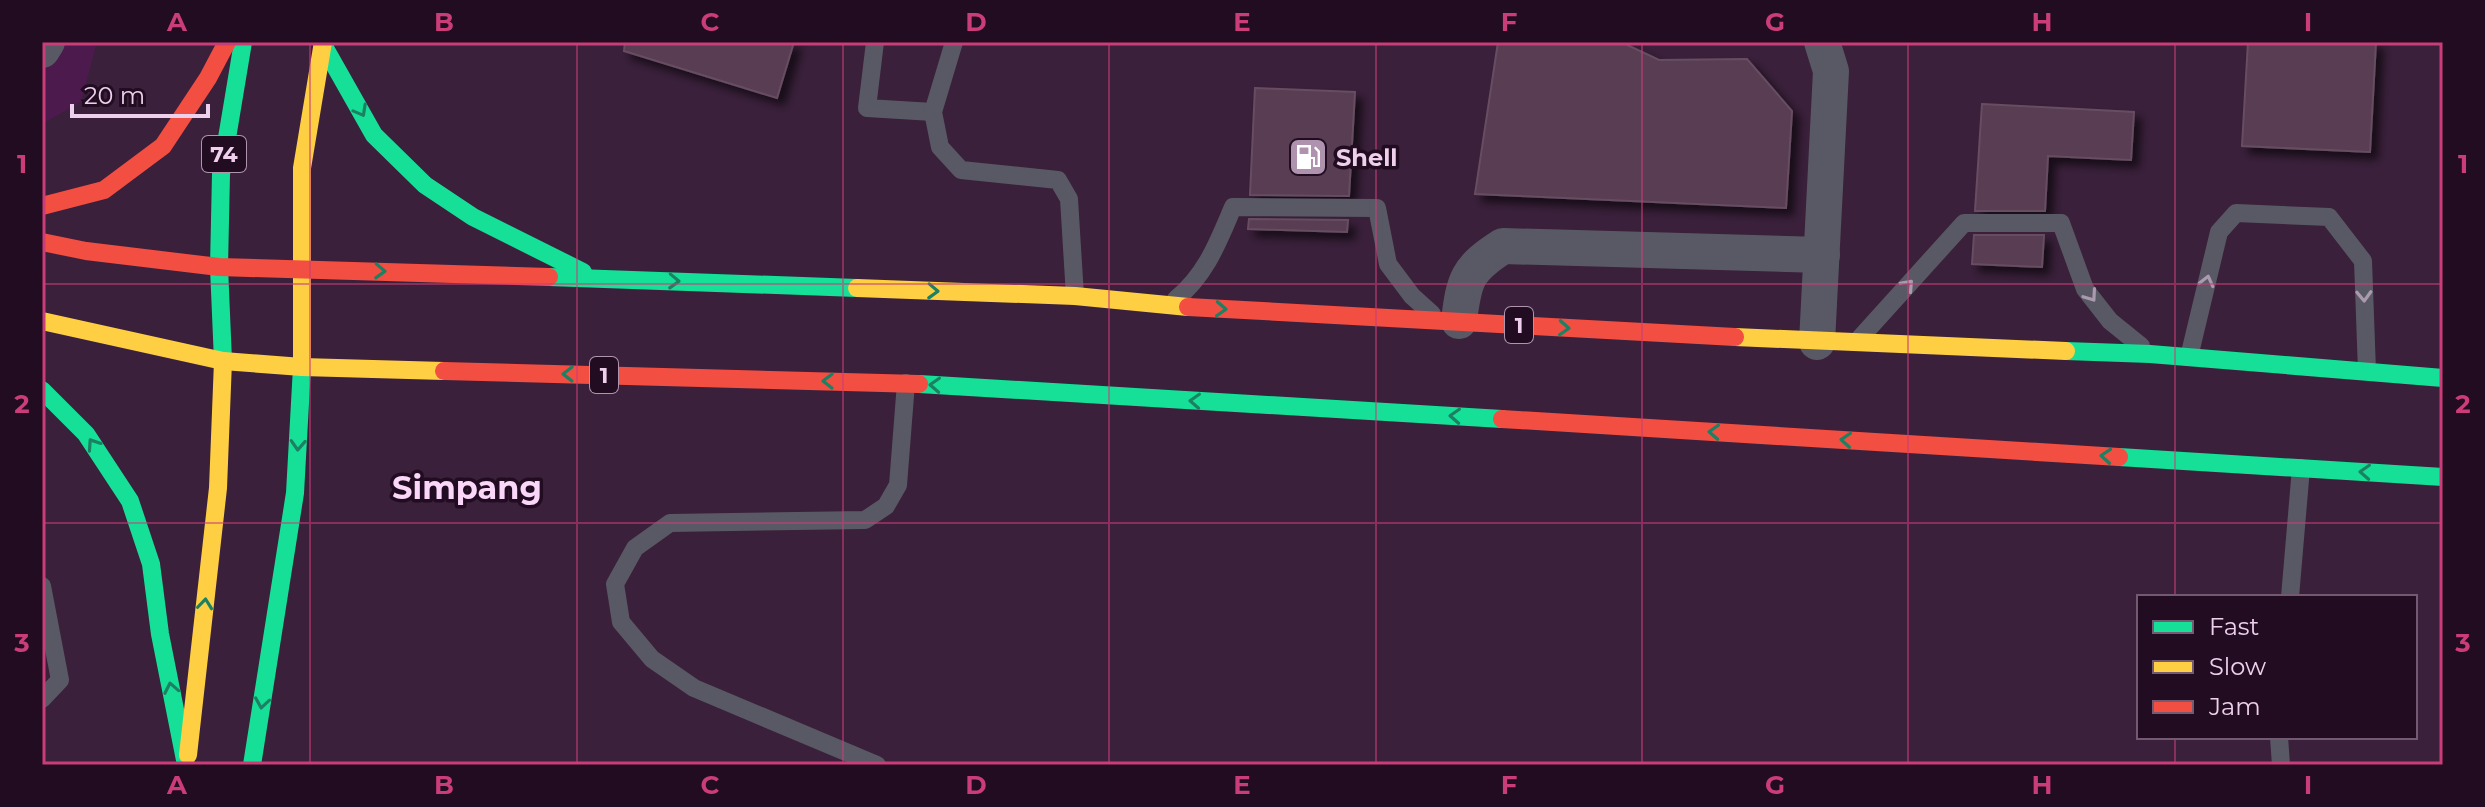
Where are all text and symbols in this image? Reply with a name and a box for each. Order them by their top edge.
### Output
text: A [166,6,188,38]
text: B [434,6,454,38]
text: C [701,6,720,38]
text: D [965,6,987,38]
text: E [1233,6,1251,38]
text: F [1501,6,1517,38]
text: G [1765,6,1785,38]
text: H [2031,6,2053,38]
text: I [2304,6,2312,38]
scale bar [72,68,208,118]
text: 20 m [84,81,145,110]
one-way arrow [351,103,367,117]
road number: 74 [202,136,246,172]
fuel station icon: Shell [1287,136,1329,178]
place label: Shell [1336,143,1398,172]
text: 1 [17,148,27,180]
text: 1 [2458,148,2468,180]
one-way arrow [374,262,387,279]
one-way arrow [668,273,681,290]
one-way arrow [2198,275,2215,289]
one-way arrow [1898,280,1912,295]
one-way arrow [927,283,940,300]
one-way arrow [2081,287,2096,301]
one-way arrow [2355,290,2372,303]
one-way arrow [1215,300,1228,317]
road number: 1 [1505,307,1533,343]
one-way arrow [1558,319,1571,336]
road number: 1 [590,357,618,393]
one-way arrow [561,366,574,383]
one-way arrow [821,372,834,390]
one-way arrow [928,377,941,394]
text: 2 [14,388,30,420]
text: 2 [2455,388,2471,420]
one-way arrow [1188,393,1201,410]
one-way arrow [1448,408,1460,425]
one-way arrow [1707,424,1720,441]
one-way arrow [1839,432,1852,449]
one-way arrow [88,439,103,453]
one-way arrow [290,439,307,452]
one-way arrow [2099,448,2112,465]
one-way arrow [2358,464,2371,481]
district label: Simpang [392,468,542,507]
legend [2137,595,2417,739]
one-way arrow [196,597,213,611]
text: Fast [2209,612,2260,641]
text: 3 [13,627,30,659]
text: 3 [2454,627,2471,659]
text: Slow [2209,652,2266,681]
one-way arrow [163,682,180,696]
text: Jam [2208,692,2261,721]
one-way arrow [254,696,271,709]
text: A [166,769,188,801]
text: B [434,769,454,801]
text: C [701,769,720,801]
text: D [965,769,987,801]
text: E [1233,769,1251,801]
text: F [1501,769,1517,801]
text: G [1765,769,1785,801]
text: H [2031,769,2053,801]
text: I [2304,769,2312,801]

